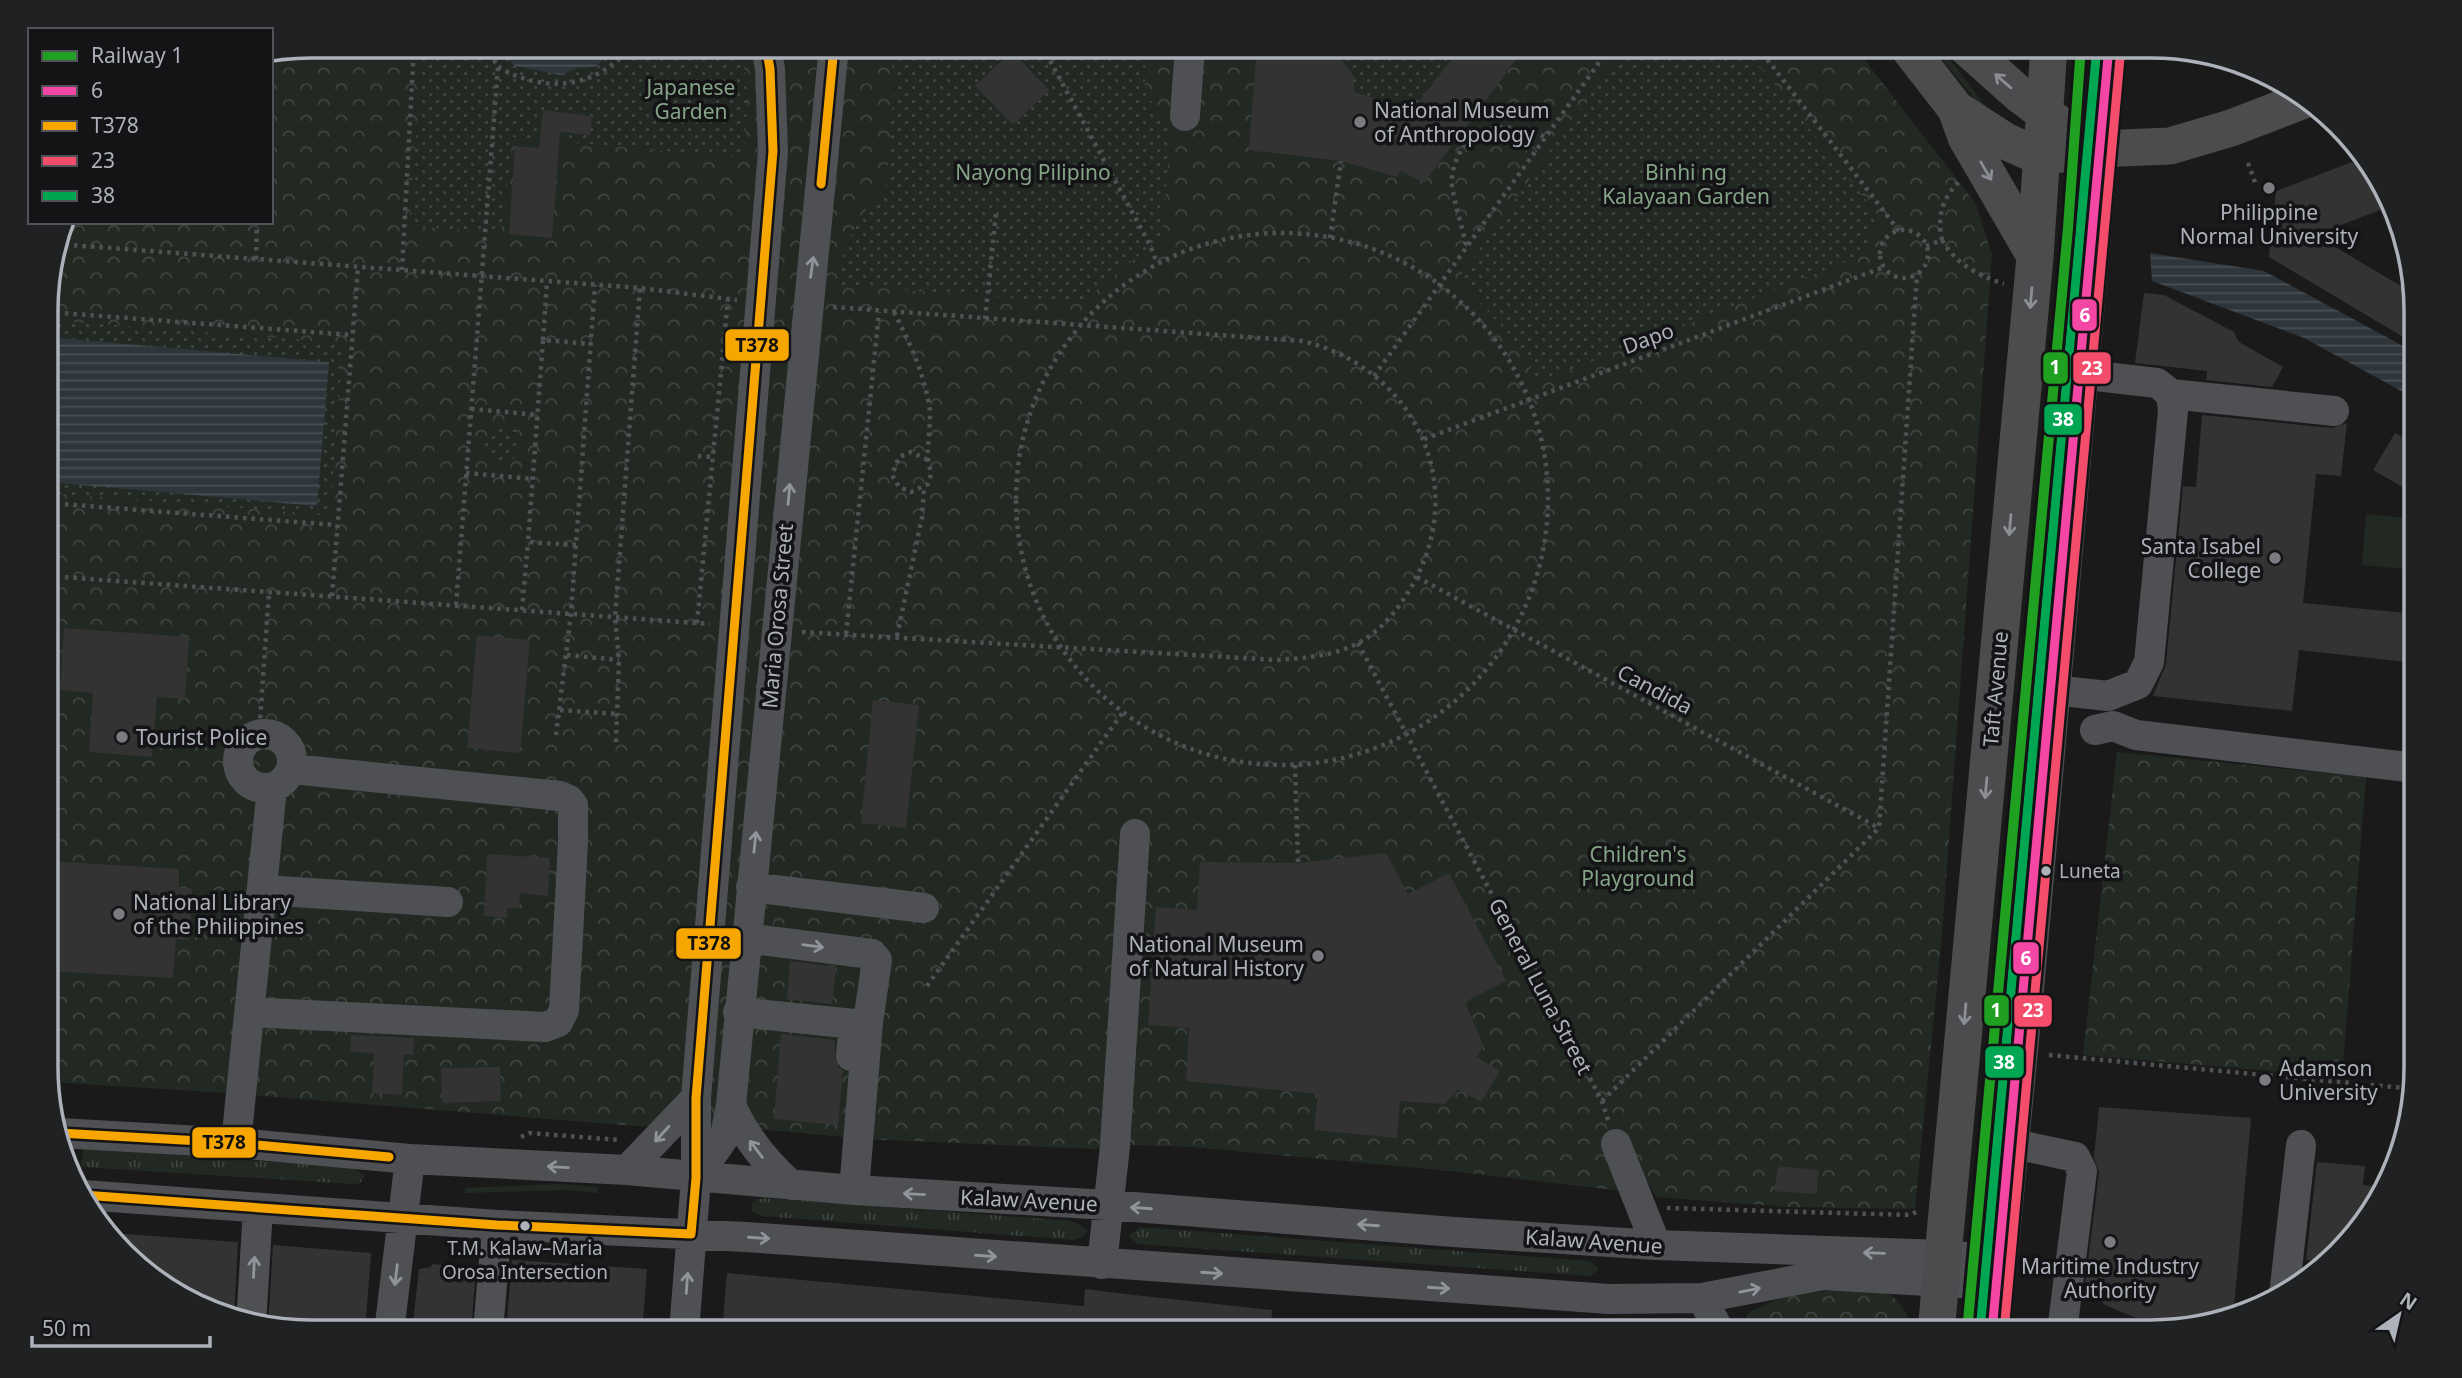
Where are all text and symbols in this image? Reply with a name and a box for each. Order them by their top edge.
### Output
legend [28,28,273,224]
text: Railway 1 [91,41,183,69]
park label: Japanese Garden [645,73,735,125]
one-way arrow [1995,73,2013,89]
text: 6 [91,76,103,104]
place label: National Museum of Anthropology [1374,96,1550,148]
text: T378 [91,111,139,139]
marker: National Museum of Anthropology [1352,114,1368,130]
text: 23 [91,146,115,174]
park label: Nayong Pilipino [955,158,1111,186]
park label: Binhi ng Kalayaan Garden [1602,158,1770,210]
one-way arrow [1979,160,1993,180]
marker: Philippine Normal University [2261,180,2277,196]
text: 38 [91,181,115,209]
place label: Philippine Normal University [2180,198,2358,250]
one-way arrow [806,257,819,279]
one-way arrow [2024,286,2037,309]
line badge: 6 [2071,298,2098,332]
text: 6 [2080,302,2091,328]
street label: Dapo [1618,316,1678,360]
line badge: T378 [724,328,790,362]
text: T378 [735,332,779,358]
line badge: 1 [2042,351,2069,385]
line badge: 23 [2072,351,2112,385]
text: 1 [2050,354,2060,380]
text: 23 [2081,355,2103,381]
line badge: 38 [2043,403,2083,436]
text: 38 [2052,406,2074,432]
one-way arrow [783,483,796,506]
one-way arrow [2004,513,2017,535]
street label: Maria Orosa Street [755,522,799,710]
place label: Santa Isabel College [2141,532,2261,584]
marker: Santa Isabel College [2267,550,2283,566]
street label: Taft Avenue [1976,630,2014,748]
street label: Candida [1613,658,1697,720]
place label: Tourist Police [136,723,267,751]
marker: Tourist Police [114,729,130,745]
one-way arrow [1979,776,1992,798]
one-way arrow [749,831,762,854]
park label: Children's Playground [1581,840,1695,892]
place label: Luneta [2059,858,2121,884]
marker: Luneta [2039,864,2053,878]
place label: National Library of the Philippines [133,888,304,940]
street label: General Luna Street [1483,893,1599,1079]
marker: National Library of the Philippines [111,906,127,922]
line badge: T378 [675,927,742,960]
text: T378 [687,930,731,956]
place label: National Museum of Natural History [1128,930,1304,982]
one-way arrow [801,940,824,953]
line badge: 6 [2012,941,2040,975]
text: 6 [2021,945,2032,971]
marker: National Museum of Natural History [1310,948,1326,964]
line badge: 1 [1983,994,2010,1027]
line badge: 23 [2013,994,2053,1028]
text: 1 [1991,997,2001,1023]
text: 23 [2022,997,2044,1023]
one-way arrow [1958,1002,1971,1025]
line badge: 38 [1984,1045,2025,1079]
text: 38 [1993,1049,2015,1075]
place label: Adamson University [2279,1054,2378,1106]
marker: Adamson University [2257,1072,2273,1088]
one-way arrow [653,1125,670,1142]
line badge: T378 [191,1126,257,1159]
text: T378 [202,1129,246,1155]
one-way arrow [749,1140,764,1158]
one-way arrow [547,1160,570,1173]
street label: Kalaw Avenue [960,1182,1098,1218]
one-way arrow [903,1187,926,1200]
one-way arrow [1131,1201,1153,1214]
one-way arrow [1357,1218,1380,1231]
marker: T.M. Kalaw–Maria Orosa Intersection [518,1219,532,1233]
street label: Kalaw Avenue [1524,1222,1664,1260]
one-way arrow [747,1232,769,1245]
marker: Maritime Industry Authority [2102,1234,2118,1250]
place label: T.M. Kalaw–Maria Orosa Intersection [442,1235,608,1285]
one-way arrow [1863,1246,1886,1260]
one-way arrow [974,1250,996,1263]
place label: Maritime Industry Authority [2021,1252,2199,1304]
one-way arrow [248,1256,261,1278]
one-way arrow [389,1263,402,1286]
one-way arrow [1201,1267,1223,1280]
one-way arrow [681,1272,694,1295]
north arrow [2364,1280,2434,1350]
one-way arrow [1428,1282,1450,1295]
one-way arrow [1738,1283,1761,1296]
text: N [2395,1286,2422,1316]
scale bar [32,1304,210,1348]
text: 50 m [42,1314,91,1342]

